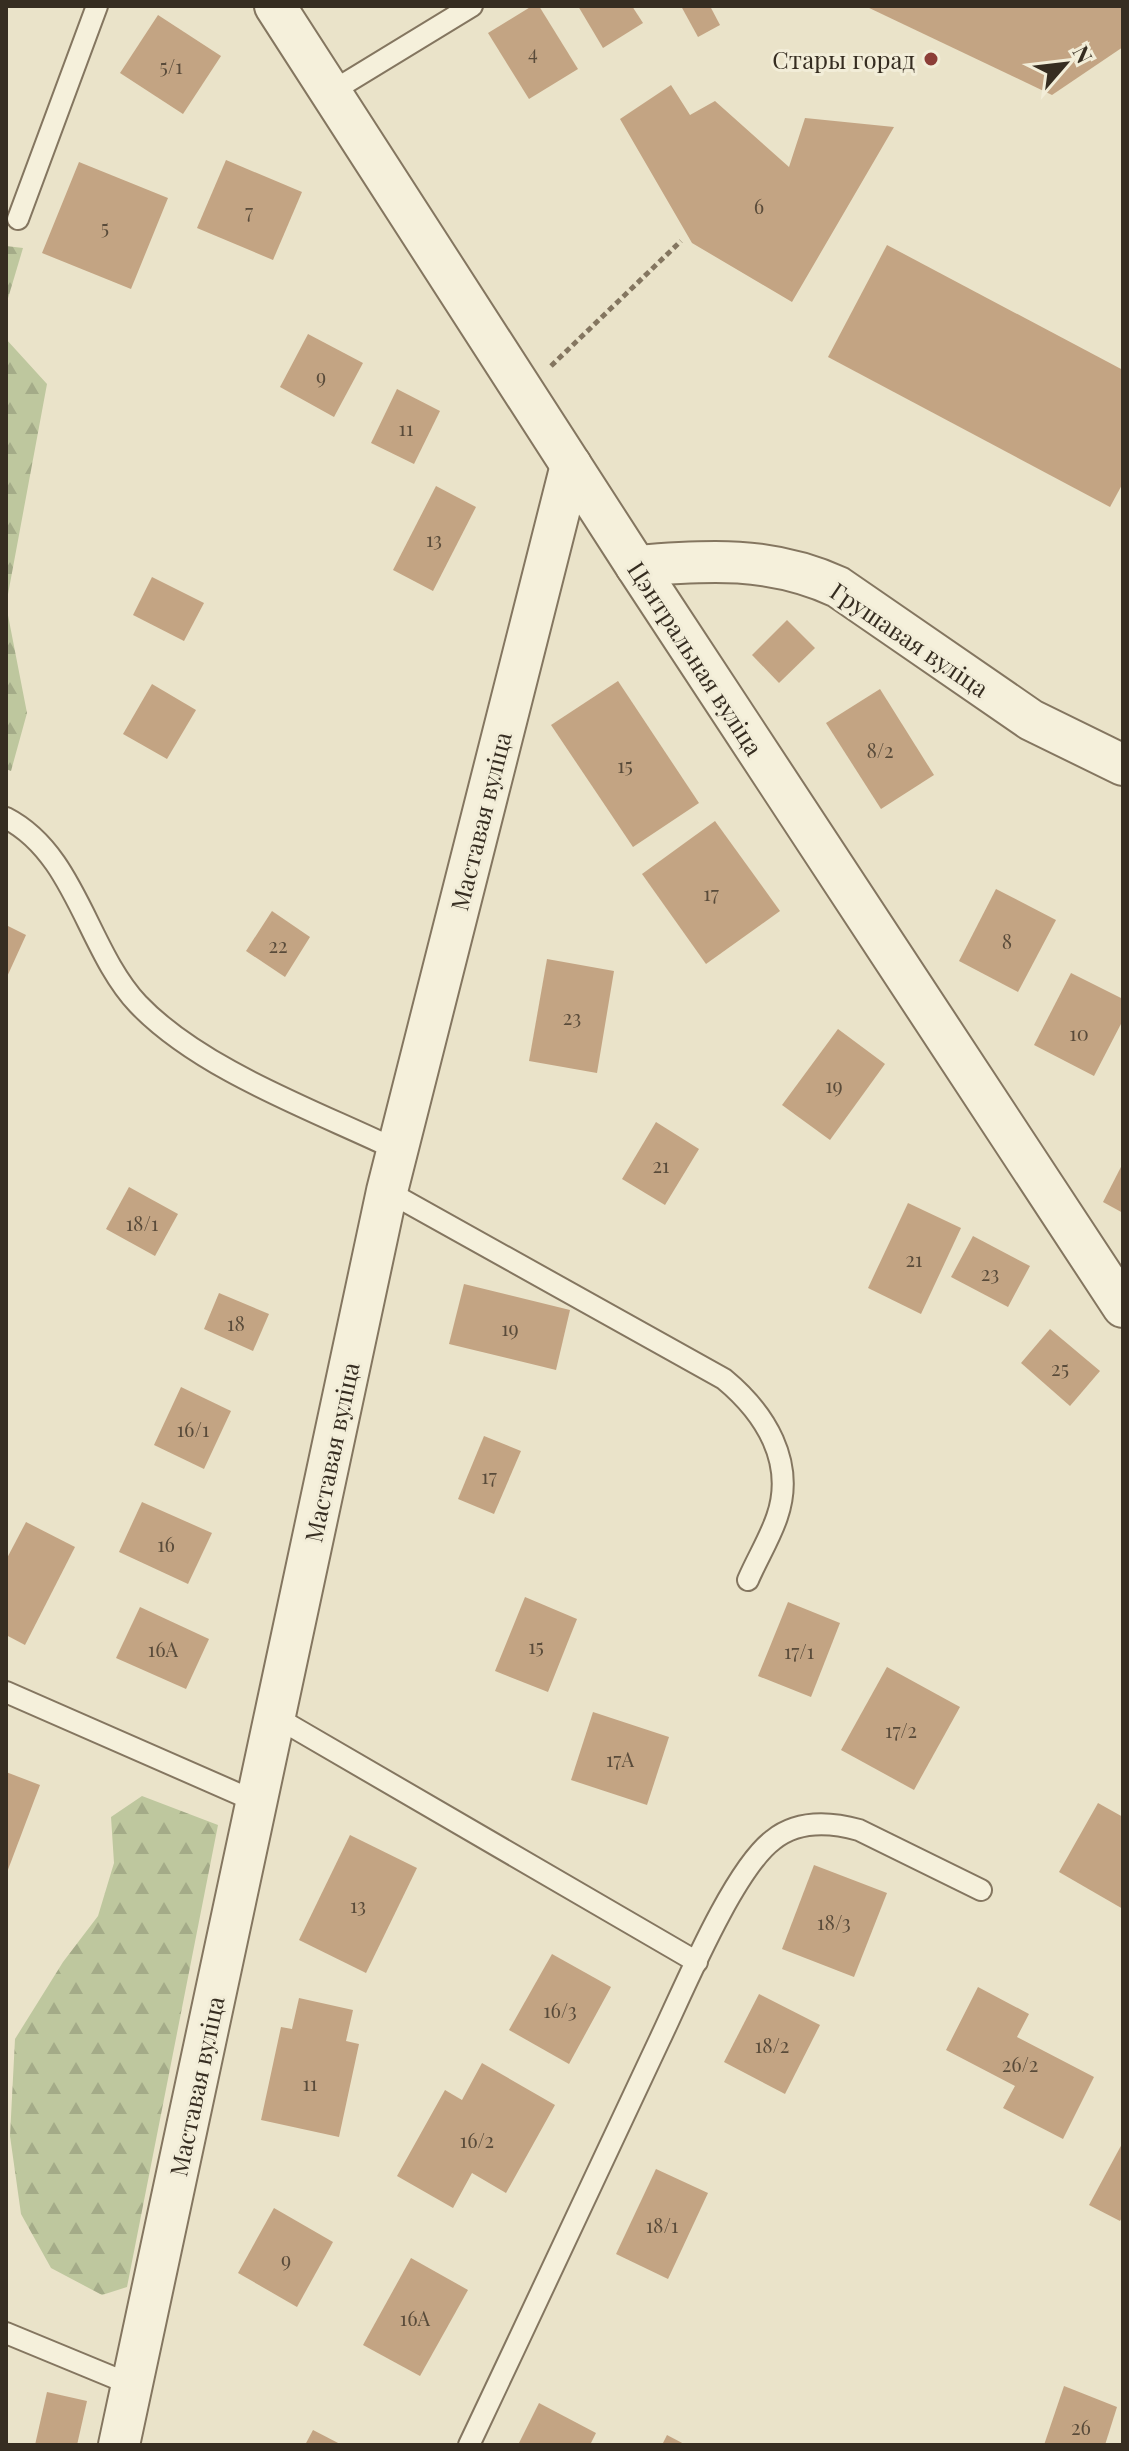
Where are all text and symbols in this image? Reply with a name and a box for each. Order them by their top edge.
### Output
north arrow [1025,24,1105,104]
house number: 4 [528,38,538,65]
text: N [1067,40,1101,68]
place label: Стары горад [772,43,915,75]
marker: Стары горад [922,50,940,68]
house number: 5/1 [159,52,183,79]
house number: 6 [754,192,764,219]
house number: 7 [245,197,253,224]
house number: 5 [101,213,109,240]
house number: 9 [316,362,326,389]
house number: 11 [399,414,413,441]
house number: 13 [426,525,442,552]
street label: Цэнтральная вуліца [621,555,771,761]
street label: Грушавая вуліца [825,574,995,704]
street label: Маставая вуліца [442,728,518,914]
house number: 8/2 [866,736,894,763]
house number: 15 [617,751,633,778]
house number: 17 [703,879,719,906]
house number: 8 [1002,927,1012,954]
house number: 22 [268,931,288,958]
house number: 23 [563,1003,581,1030]
house number: 10 [1069,1019,1089,1046]
house number: 19 [825,1071,843,1098]
house number: 21 [653,1151,669,1178]
house number: 18/1 [126,1209,158,1236]
house number: 21 [906,1245,922,1272]
house number: 23 [981,1259,999,1286]
house number: 18 [227,1309,245,1336]
house number: 19 [501,1314,519,1341]
house number: 25 [1051,1354,1069,1381]
street label: Маставая вуліца [296,1359,366,1545]
house number: 16/1 [177,1415,209,1442]
house number: 17 [481,1462,497,1489]
house number: 16 [157,1530,175,1557]
house number: 15 [528,1632,544,1659]
house number: 16А [148,1635,179,1662]
house number: 17/1 [784,1637,814,1664]
house number: 17/2 [885,1716,917,1743]
house number: 17А [606,1745,634,1772]
house number: 13 [350,1891,366,1918]
house number: 18/3 [817,1908,851,1935]
street label: Маставая вуліца [161,1993,231,2179]
house number: 16/3 [543,1996,577,2023]
house number: 18/2 [755,2031,789,2058]
house number: 26/2 [1002,2050,1038,2077]
house number: 11 [303,2069,317,2096]
house number: 16/2 [460,2126,494,2153]
house number: 18/1 [646,2211,678,2238]
house number: 9 [281,2245,291,2272]
house number: 16А [400,2304,431,2331]
house number: 26 [1071,2413,1091,2440]

